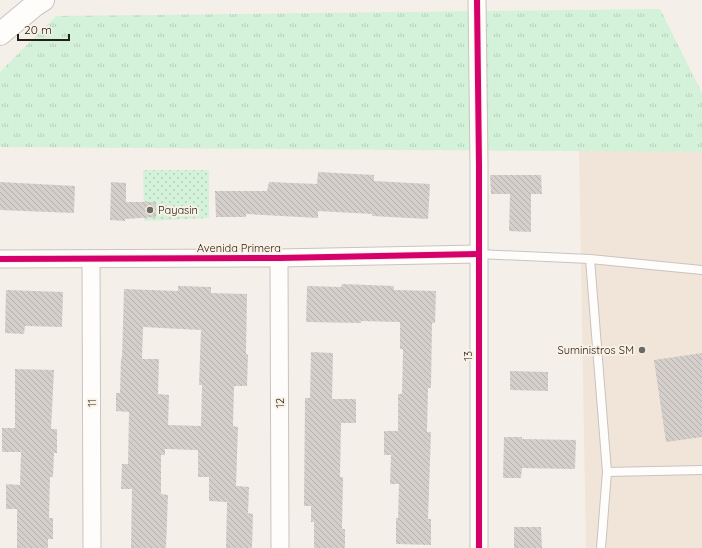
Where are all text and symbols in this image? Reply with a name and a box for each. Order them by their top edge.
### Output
scale bar [18,16,69,42]
text: 20 m [24,22,52,37]
place label: Payasin [158,203,198,217]
marker: Payasin [145,205,155,215]
street label: Avenida Primera [197,241,281,255]
place label: Suministros SM [557,343,634,357]
marker: Suministros SM [637,345,647,355]
street label: 13 [461,351,475,361]
street label: 12 [273,398,287,408]
street label: 11 [85,399,99,407]

